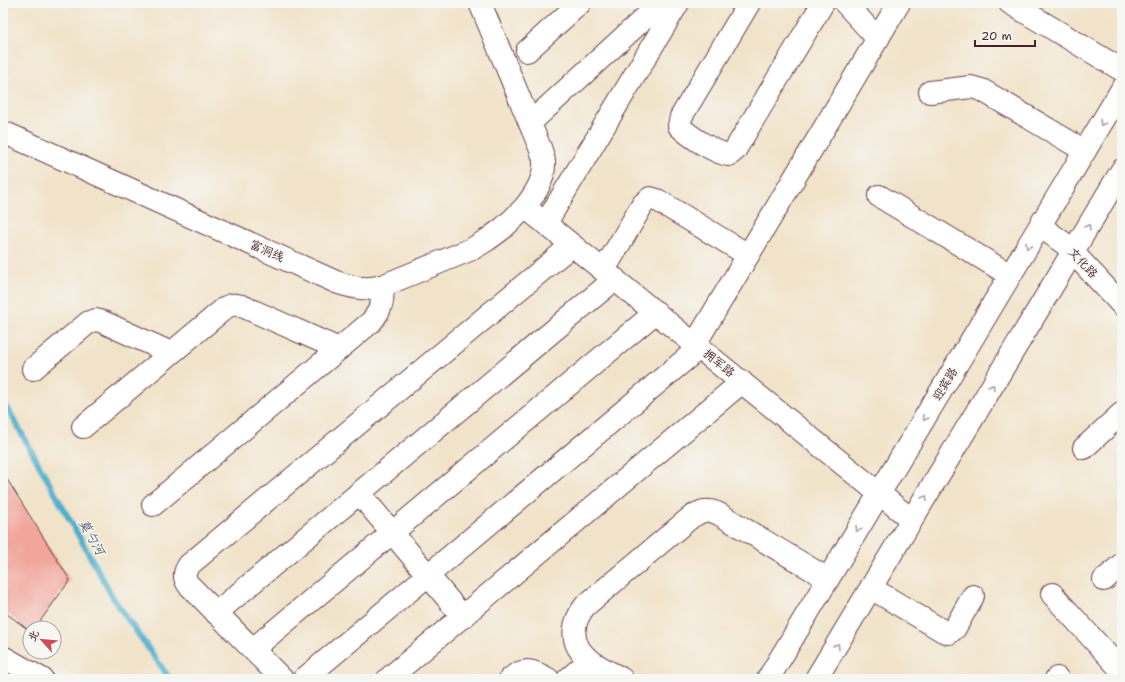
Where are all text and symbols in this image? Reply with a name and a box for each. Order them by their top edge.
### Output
scale bar [975,22,1035,48]
text: 20 m [981,28,1012,44]
one-way arrow [1099,119,1106,126]
one-way arrow [1083,224,1090,231]
street label: 富洞线 [247,236,287,266]
one-way arrow [1025,242,1032,249]
street label: 文化路 [1065,244,1101,282]
street label: 拥军路 [700,345,738,381]
street label: 迎宾路 [929,364,961,404]
one-way arrow [987,384,995,391]
one-way arrow [922,414,929,421]
one-way arrow [920,495,928,502]
water label: 莫勺河 [75,516,110,560]
one-way arrow [855,525,862,532]
north arrow [22,620,62,660]
text: 北 [24,627,43,644]
one-way arrow [832,643,839,650]

